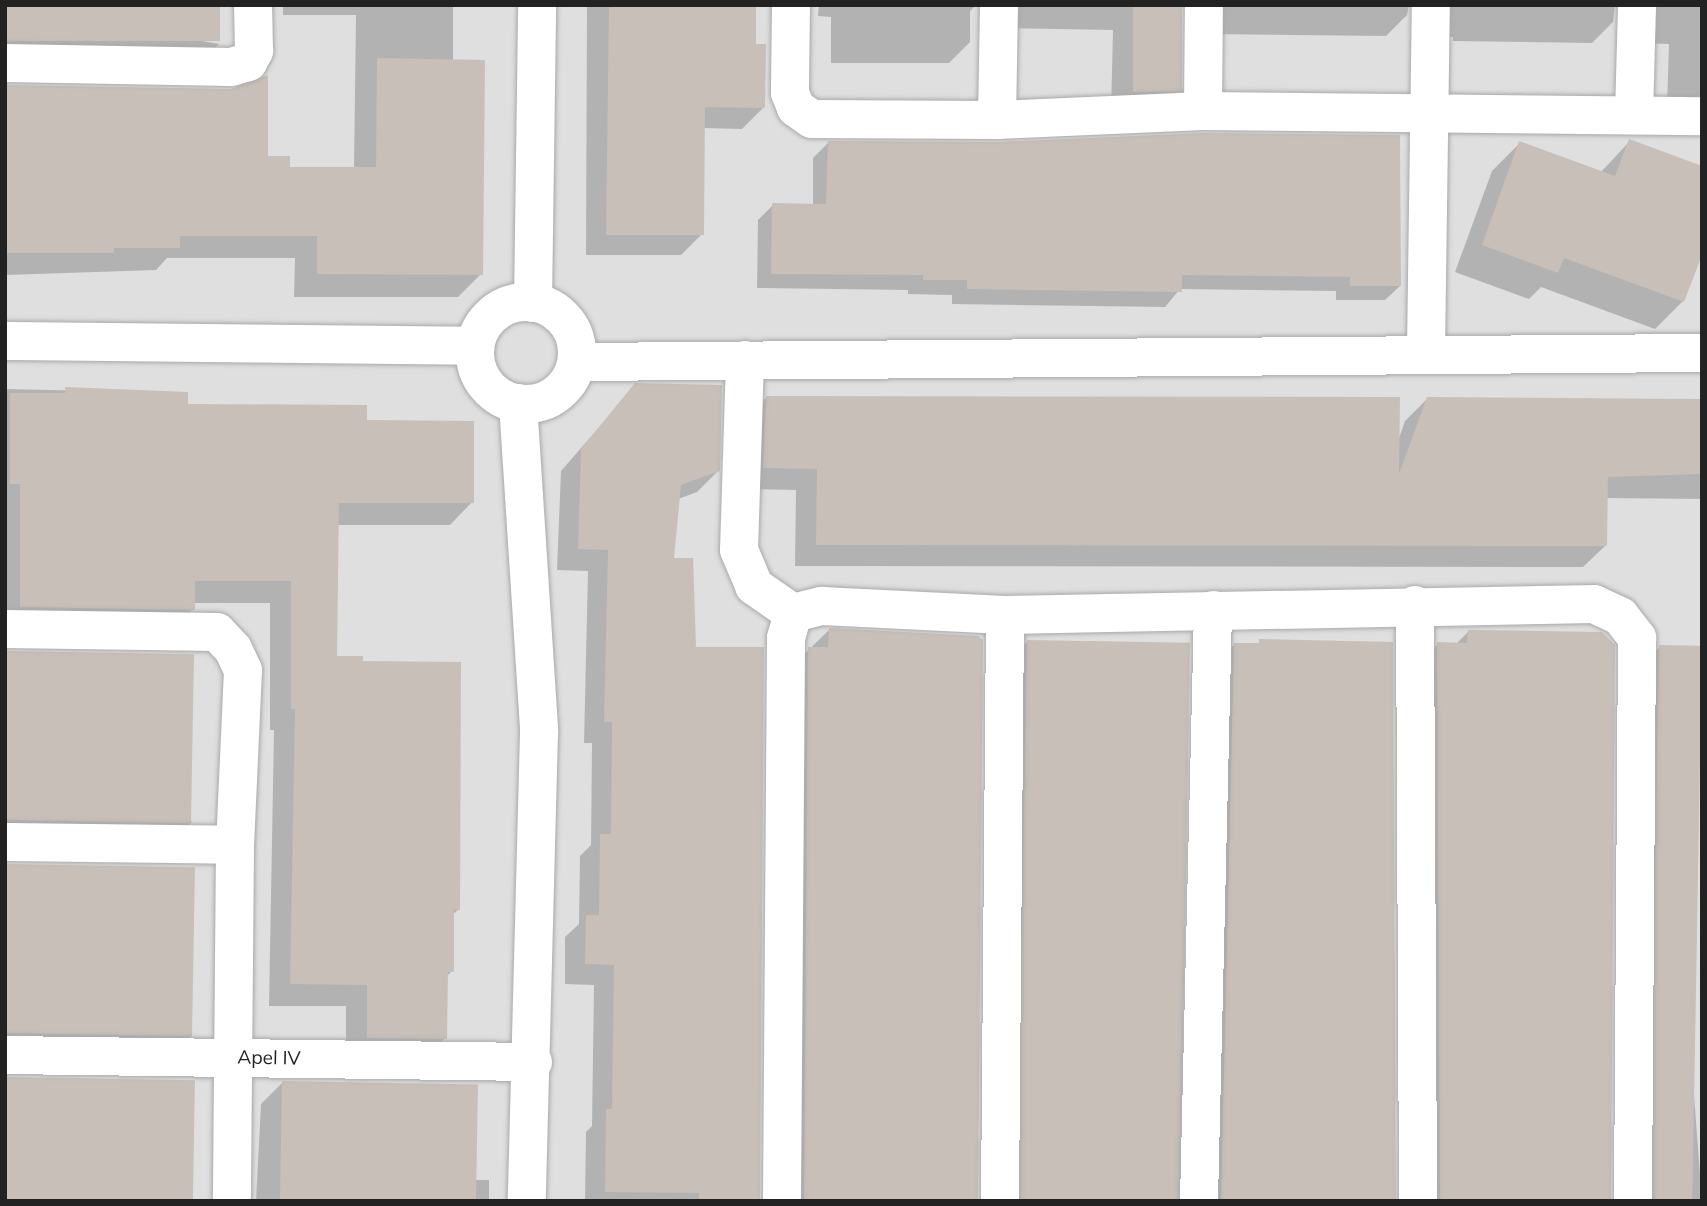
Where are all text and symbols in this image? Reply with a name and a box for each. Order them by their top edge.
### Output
street label: Apel IV [237,1046,301,1070]

